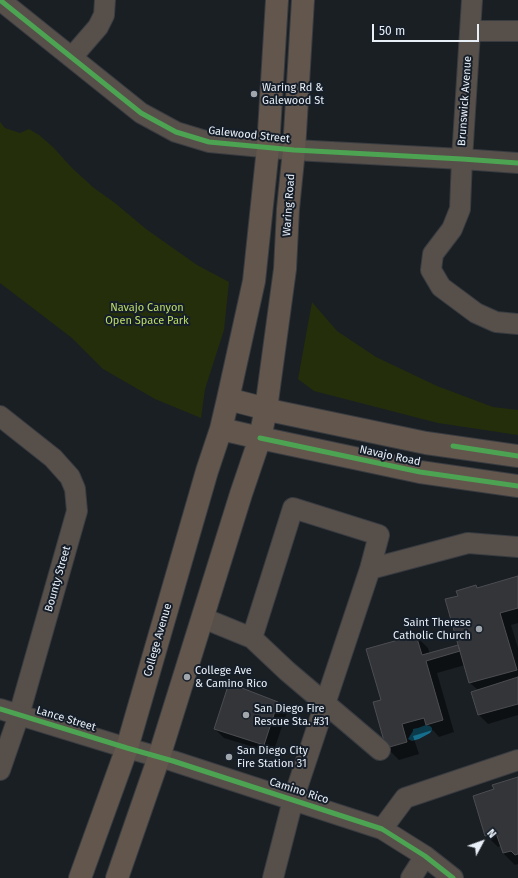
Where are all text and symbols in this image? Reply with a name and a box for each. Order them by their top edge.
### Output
scale bar [374,16,481,42]
text: 50 m [379,24,405,38]
street label: Brunswick Avenue [455,56,475,146]
place label: Waring Rd & Galewood St [262,81,324,107]
marker: Waring Rd & Galewood St [249,89,259,99]
street label: Galewood Street [208,124,290,146]
street label: Waring Road [280,173,298,237]
park label: Navajo Canyon Open Space Park [105,301,189,327]
street label: Navajo Road [358,443,422,469]
street label: Bounty Street [42,544,74,614]
street label: College Avenue [141,602,175,678]
place label: Saint Therese Catholic Church [393,616,471,642]
marker: Saint Therese Catholic Church [474,624,484,634]
place label: College Ave & Camino Rico [195,664,268,690]
marker: College Ave & Camino Rico [182,672,192,682]
place label: San Diego Fire Rescue Sta. #31 [254,702,329,728]
street label: Lance Street [35,704,97,734]
marker: San Diego Fire Rescue Sta. #31 [241,710,251,720]
place label: San Diego City Fire Station 31 [237,744,308,770]
marker: San Diego City Fire Station 31 [224,752,234,762]
street label: Camino Rico [268,775,330,807]
north arrow [462,822,502,862]
text: N [484,827,499,841]

